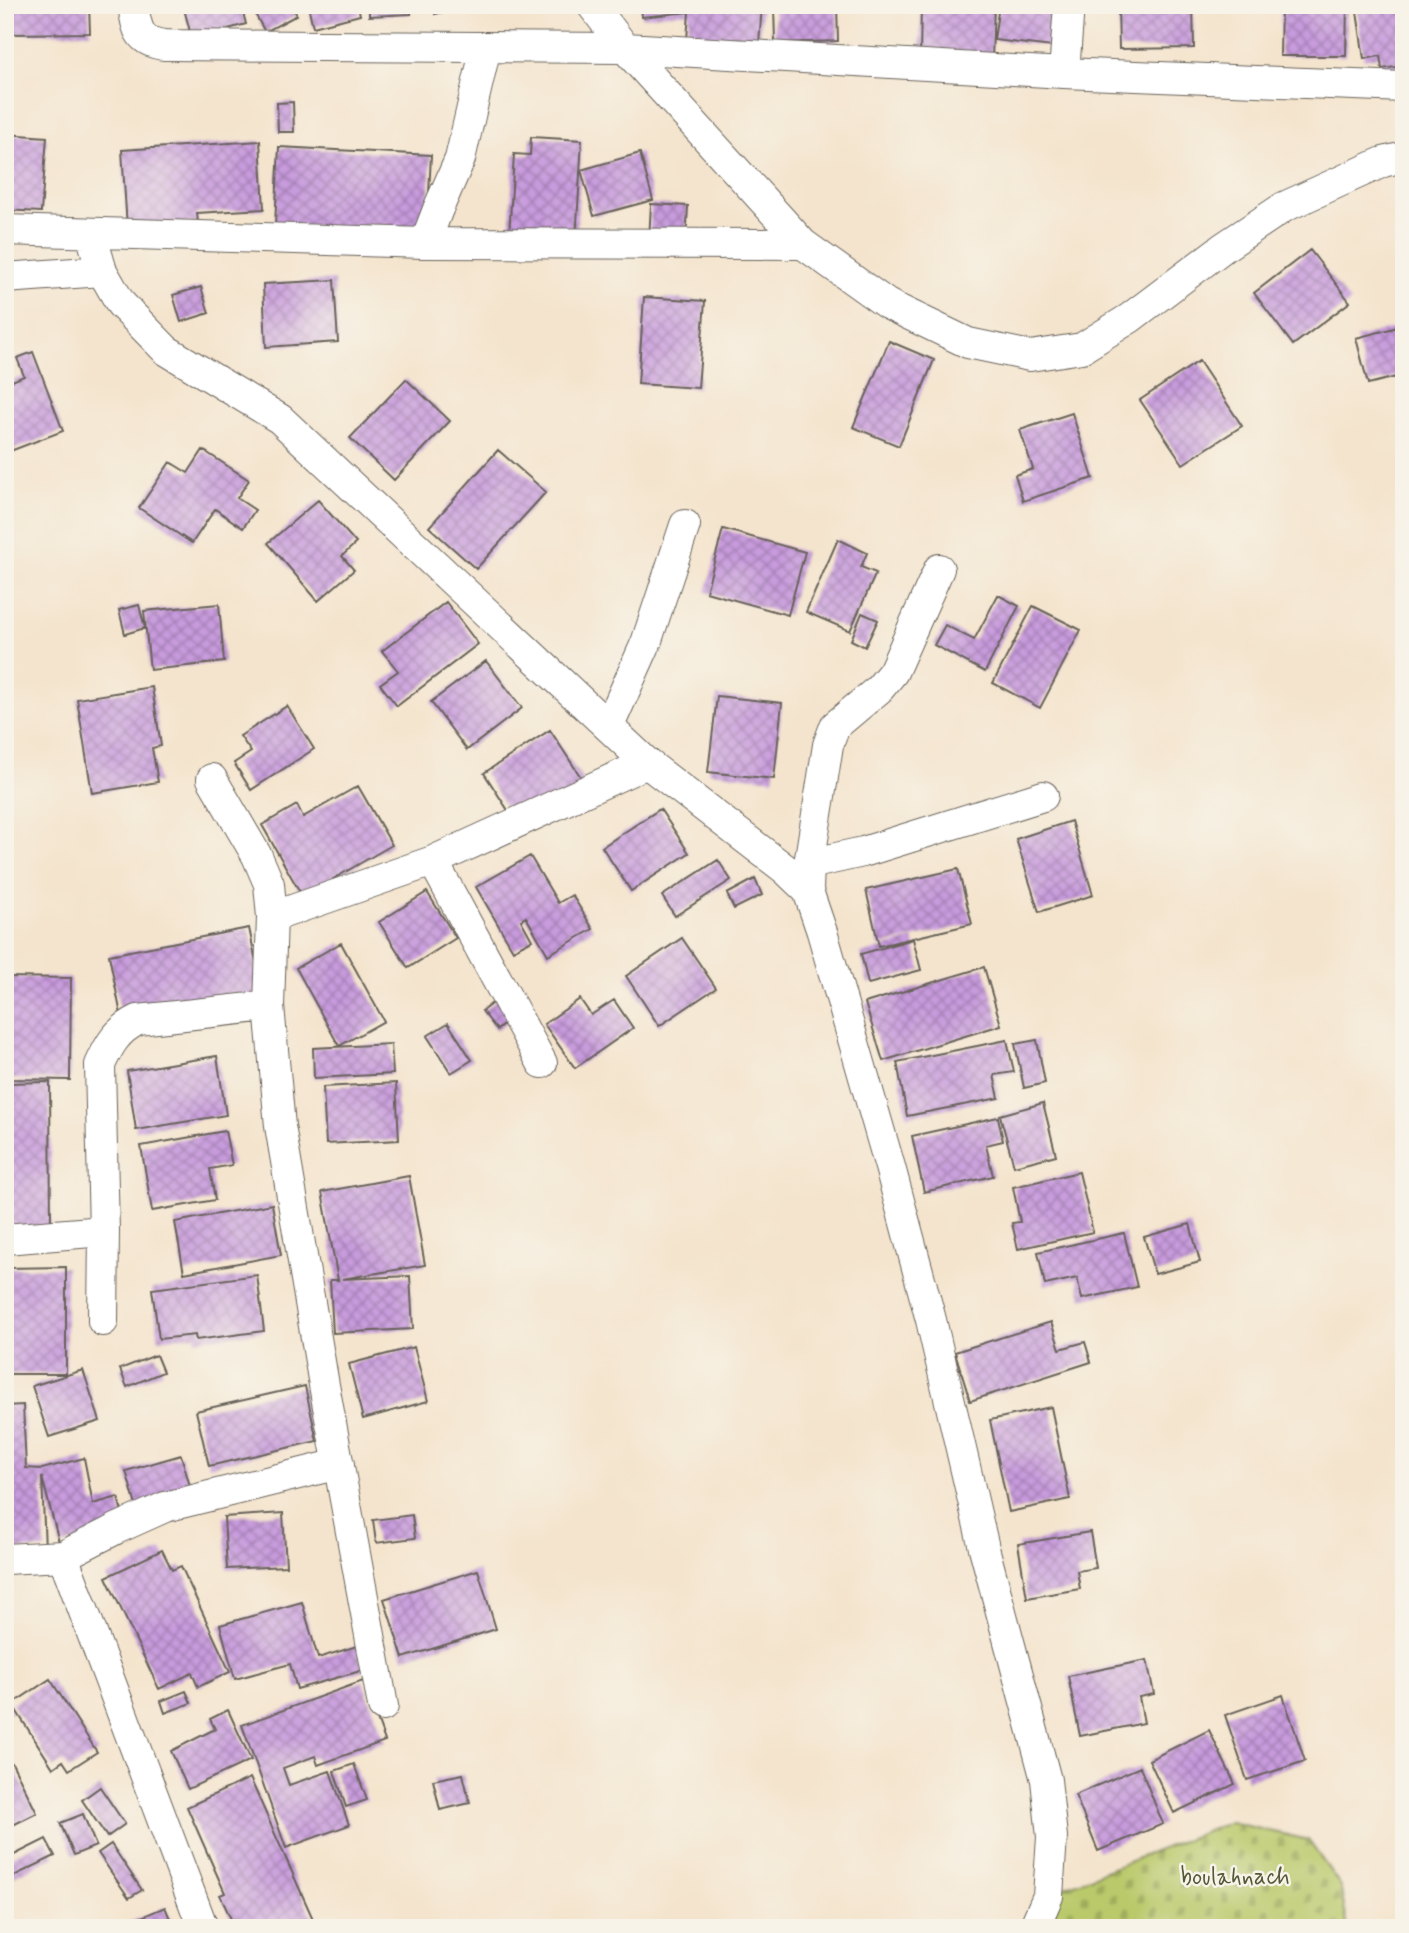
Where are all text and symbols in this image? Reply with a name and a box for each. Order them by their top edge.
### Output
park label: boulahnach [1180,1862,1290,1893]

